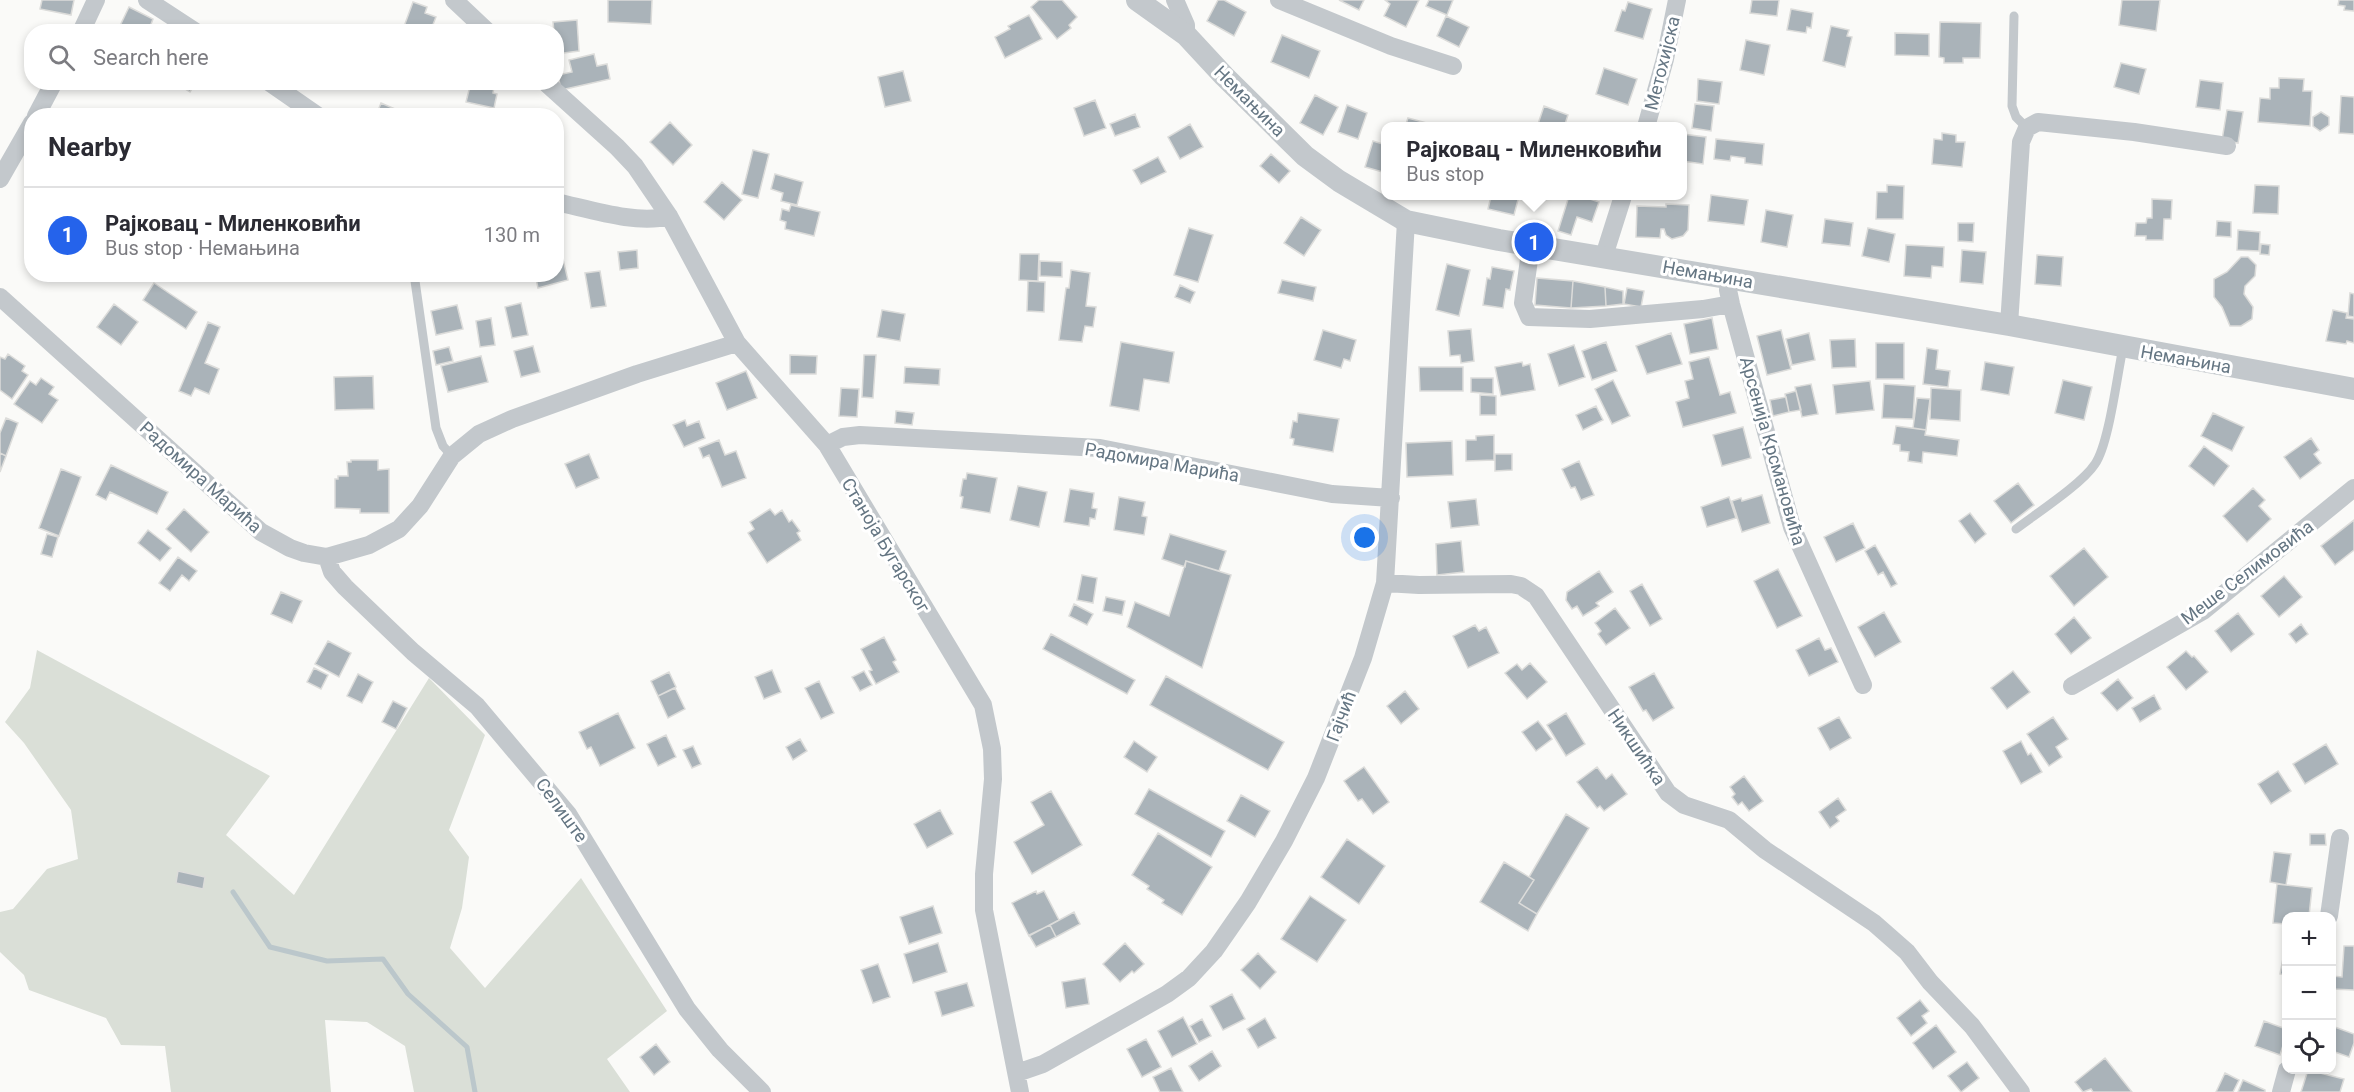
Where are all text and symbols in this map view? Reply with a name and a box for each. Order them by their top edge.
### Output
street label: Метохијска [1640,14,1684,112]
search box [24,24,564,90]
icon: search [45,41,78,74]
text: Search here [93,45,209,70]
street label: Немањина [1210,61,1290,141]
popup [1381,122,1687,200]
text: Nearby [48,132,131,162]
text: Рајковац - Миленковићи [1406,137,1662,162]
text: Bus stop [1406,162,1484,186]
text: Рајковац - Миленковићи [105,211,361,236]
pin: 1 [1514,220,1553,264]
text: 1 [62,223,73,247]
text: 130 m [484,223,540,247]
text: Bus stop · Немањина [105,236,300,260]
street label: Немањина [1661,256,1755,292]
street label: Немањина [2139,341,2233,377]
street label: Арсенија Крсмановића [1736,354,1810,548]
street label: Радомира Марића [136,417,266,537]
street label: Радомира Марића [1083,438,1241,486]
street label: Станоја Бугарског [838,474,935,617]
street label: Меше Селимовића [2177,515,2317,629]
your location [1350,523,1379,552]
street label: Гајчић [1322,688,1360,744]
street label: Никшићка [1604,705,1670,789]
street label: Селиште [532,774,592,846]
map controls [2282,912,2336,1074]
button: + [2282,912,2336,966]
button: − [2282,966,2336,1020]
button: locate [2282,1020,2336,1074]

